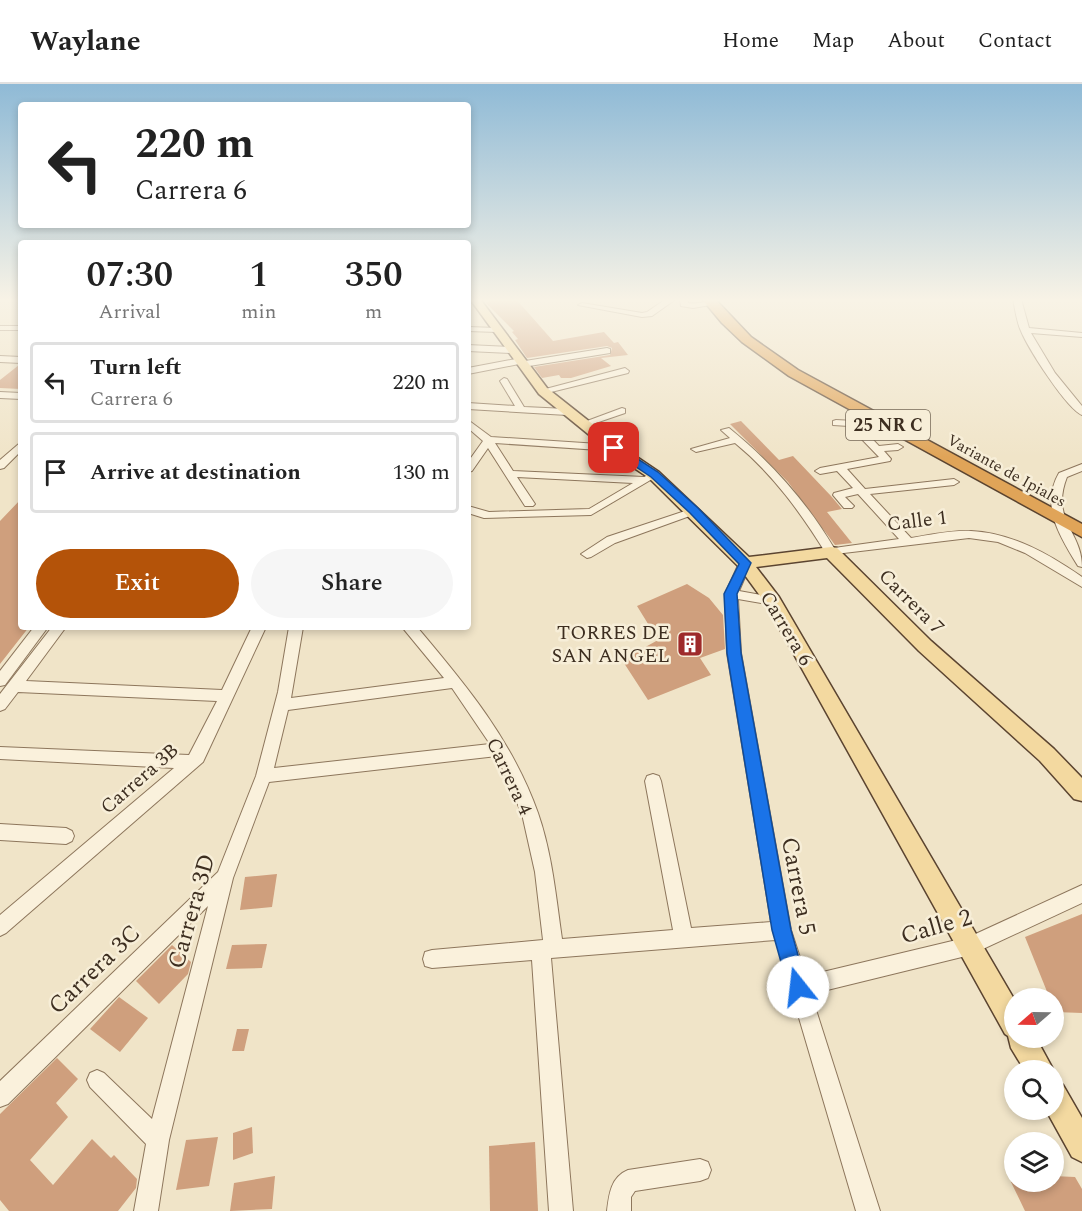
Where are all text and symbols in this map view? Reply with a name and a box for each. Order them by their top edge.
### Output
text: Waylane [30,20,141,63]
text: Home [722,25,779,57]
text: Map [812,25,854,57]
text: About [887,25,945,57]
text: Contact [978,25,1052,57]
text: 220 m [135,113,254,176]
icon: left [36,126,114,204]
text: Carrera 6 [135,170,247,212]
text: 07:30 [86,248,173,303]
text: 1 [249,248,268,303]
text: 350 [345,248,403,303]
text: Arrival [99,297,161,327]
text: min [241,297,276,327]
text: m [365,297,382,327]
text: Turn left [90,351,182,384]
icon: left [39,366,72,399]
text: 220 m [393,366,450,399]
text: Carrera 6 [90,384,173,414]
road number: 25 NR C [846,410,930,440]
pin [588,422,639,473]
street label: Variante de Ipiales [943,428,1070,514]
icon: arrive [597,431,630,464]
icon: arrive [39,456,72,489]
text: Arrive at destination [90,456,301,489]
text: 130 m [393,456,450,489]
street label: Calle 1 [885,502,949,540]
button: Exit [36,549,239,618]
button: Share [251,549,453,618]
street label: Carrera 7 [871,562,951,642]
street label: Carrera 6 [752,585,820,672]
place label: TORRES DE SAN ANGEL [552,618,670,671]
building icon: TORRES DE SAN ANGEL [675,629,705,659]
street label: Carrera 4 [478,733,540,820]
street label: Carrera 3B [94,736,186,822]
street label: Carrera 5 [771,834,825,938]
street label: Carrera 3D [158,850,226,973]
street label: Calle 2 [896,900,976,954]
street label: Carrera 3C [40,916,149,1023]
position arrow [766,955,830,1019]
north arrow [1004,988,1064,1048]
map controls [1004,988,1064,1192]
button: search [1004,1060,1064,1120]
button: layers [1004,1132,1064,1192]

